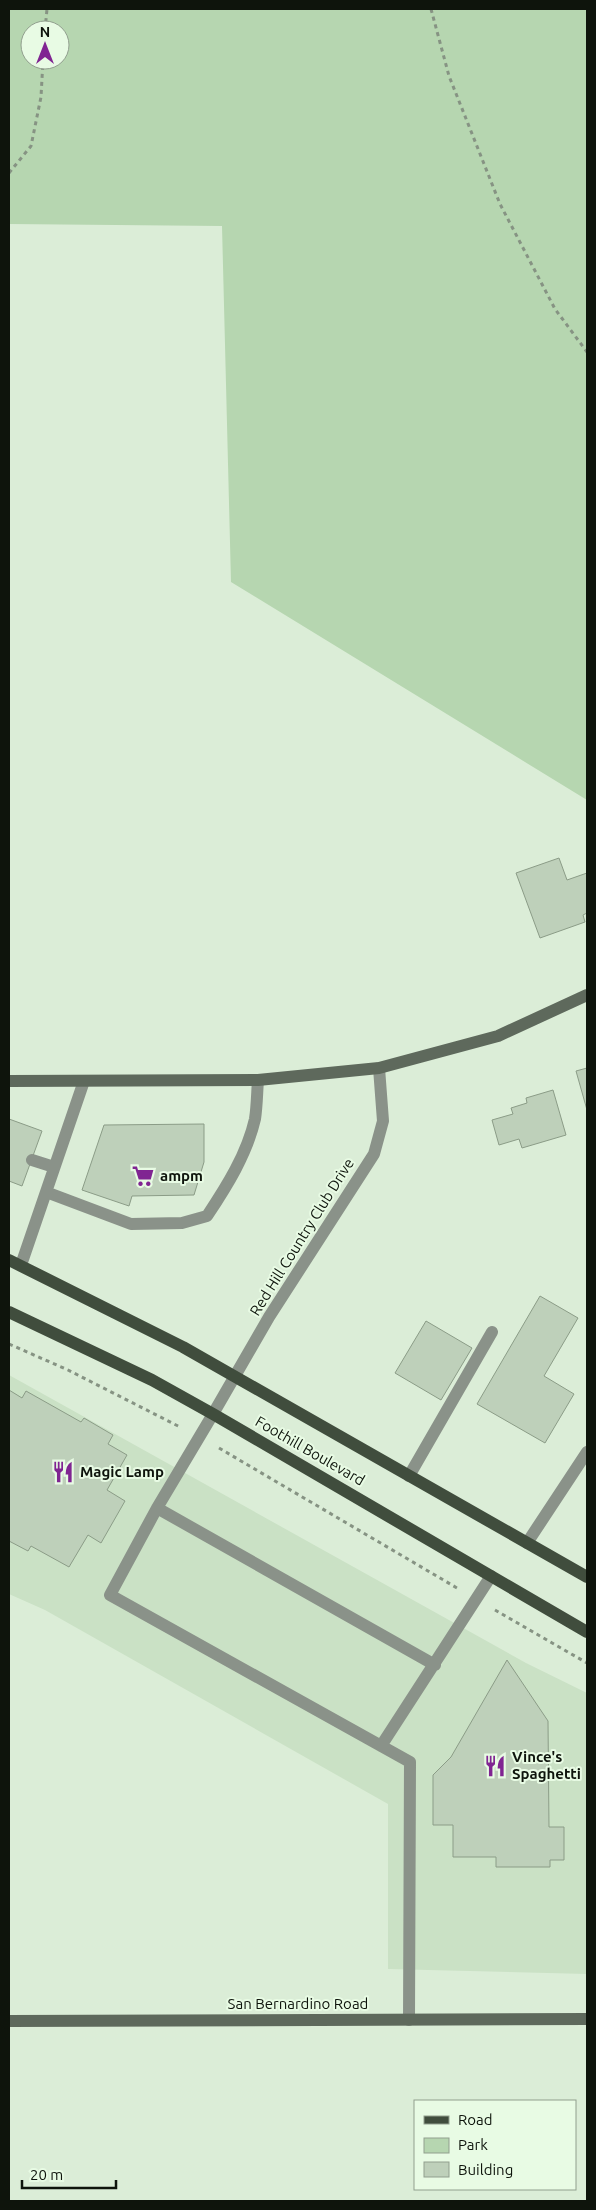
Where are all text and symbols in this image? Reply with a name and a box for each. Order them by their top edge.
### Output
north arrow [20,20,70,70]
text: N [40,24,50,40]
street label: Red Hill Country Club Drive [246,1155,357,1319]
supermarket icon: ampm [130,1163,156,1189]
place label: ampm [160,1167,203,1184]
street label: Foothill Boulevard [253,1412,368,1489]
restaurant icon: Magic Lamp [50,1459,76,1485]
place label: Magic Lamp [80,1463,164,1480]
place label: Vince's Spaghetti [512,1748,581,1782]
restaurant icon: Vince's Spaghetti [482,1753,508,1779]
street label: San Bernardino Road [228,1995,368,2012]
legend [414,2100,576,2190]
text: Road [458,2111,493,2128]
text: Park [458,2136,488,2153]
scale bar [22,2158,116,2190]
text: Building [458,2161,513,2178]
text: 20 m [30,2166,63,2183]

